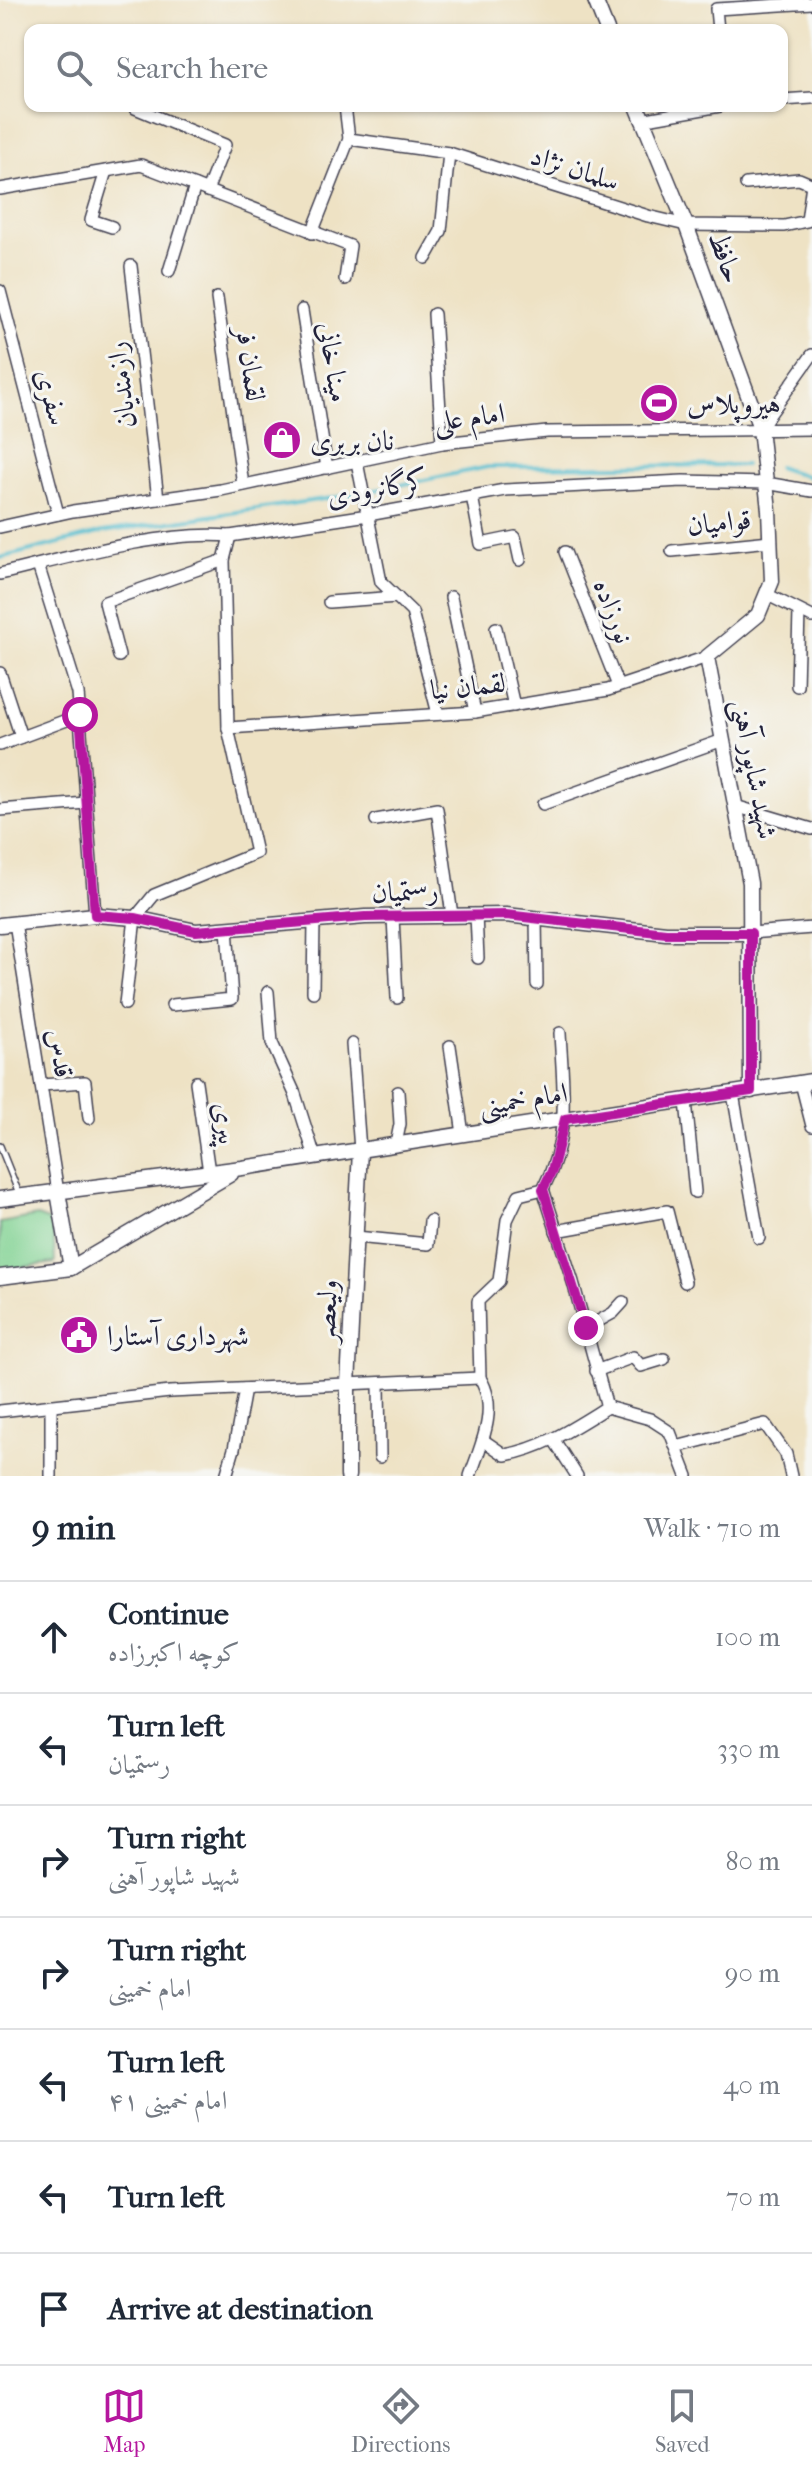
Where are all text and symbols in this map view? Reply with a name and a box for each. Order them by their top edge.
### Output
search box [24,24,788,112]
icon: search [52,46,96,90]
text: Search here [116,51,268,86]
street label: سلمان نژاد [526,138,624,198]
street label: حافظ [701,227,751,287]
street label: مینا خانی [311,319,357,405]
street label: لقمان فر [228,322,273,403]
street label: رازمندیان [99,340,144,430]
street label: سفری [28,365,75,429]
sports icon: هیروپلاس [638,382,680,424]
place label: هیروپلاس [687,387,781,424]
street label: امام علی [431,396,508,446]
shop icon: نان بربری [261,419,303,461]
place label: نان بربری [310,424,394,457]
street label: کرگانرودی [324,463,430,514]
street label: قوامیان [685,502,753,543]
street label: نورزاده [586,574,641,648]
street label: لقمان نیا [429,666,507,706]
street label: شهید شاپور آهنی [721,696,785,843]
route start [62,697,98,733]
street label: رستمیان [371,873,439,909]
street label: قدس [41,1026,81,1080]
street label: امام خمینی [476,1076,571,1130]
street label: پیری [203,1100,246,1148]
street label: ولیعصر [308,1279,346,1346]
route end [568,1310,604,1346]
public building icon: شهرداری آستارا [58,1314,100,1356]
place label: شهرداری آستارا [107,1319,249,1354]
text: 9 min [32,1508,115,1548]
text: Walk · 710 m [644,1513,780,1544]
text: Continue [108,1597,229,1632]
icon: ahead [32,1615,76,1659]
text: 100 m [715,1622,780,1653]
text: کوچه اکبرزاده [108,1637,240,1668]
text: Turn left [108,1709,225,1744]
icon: left [32,1727,76,1771]
text: 330 m [717,1734,780,1765]
text: رستمیان [108,1749,170,1780]
text: Turn right [108,1821,246,1856]
icon: right [32,1839,76,1883]
text: 80 m [725,1846,780,1877]
text: شهید شاپور آهنی [108,1861,240,1892]
text: Turn right [108,1933,246,1968]
icon: right [32,1951,76,1995]
text: 90 m [725,1958,780,1989]
text: امام خمینی [108,1973,191,2004]
text: Turn left [108,2045,225,2080]
icon: left [32,2063,76,2107]
text: 40 m [723,2070,780,2101]
text: امام خمینی ۴۱ [108,2085,227,2116]
icon: left [32,2175,76,2219]
text: Turn left [108,2180,225,2215]
text: 70 m [726,2182,780,2213]
icon: arrive [32,2287,76,2331]
text: Arrive at destination [108,2292,373,2327]
tab: Map [102,2384,146,2458]
tab: Directions [351,2384,450,2458]
tab: Saved [655,2384,710,2458]

